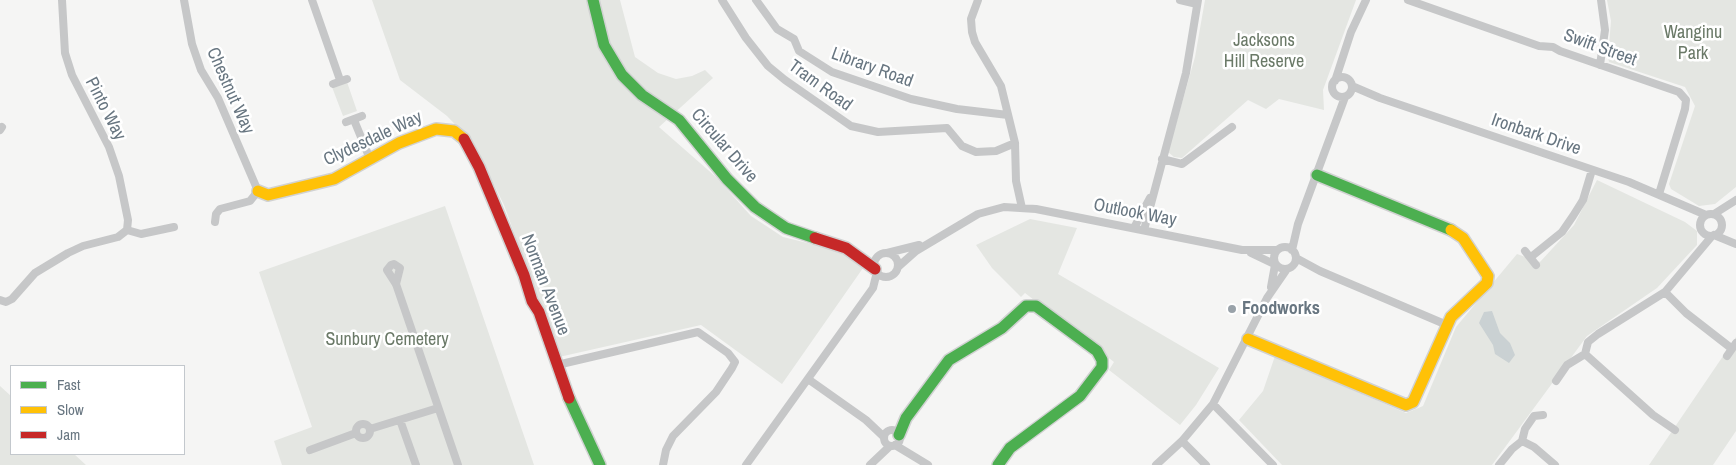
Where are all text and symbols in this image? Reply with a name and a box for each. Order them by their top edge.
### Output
park label: Wanginu Park [1664,22,1722,64]
street label: Swift Street [1560,25,1640,71]
park label: Jacksons Hill Reserve [1224,30,1304,72]
street label: Library Road [828,43,916,93]
street label: Chestnut Way [201,45,259,137]
street label: Tram Road [784,56,856,116]
street label: Pinto Way [80,74,130,144]
street label: Circular Drive [686,105,762,187]
street label: Clydesdale Way [320,107,426,171]
street label: Ironbark Drive [1488,110,1584,160]
street label: Outlook Way [1092,194,1178,232]
street label: Norman Avenue [516,231,574,339]
place label: Foodworks [1242,298,1320,320]
marker: Foodworks [1226,303,1238,315]
park label: Sunbury Cemetery [325,329,449,351]
legend [10,365,185,455]
text: Fast [57,374,80,395]
text: Slow [57,399,84,420]
text: Jam [57,424,80,445]

